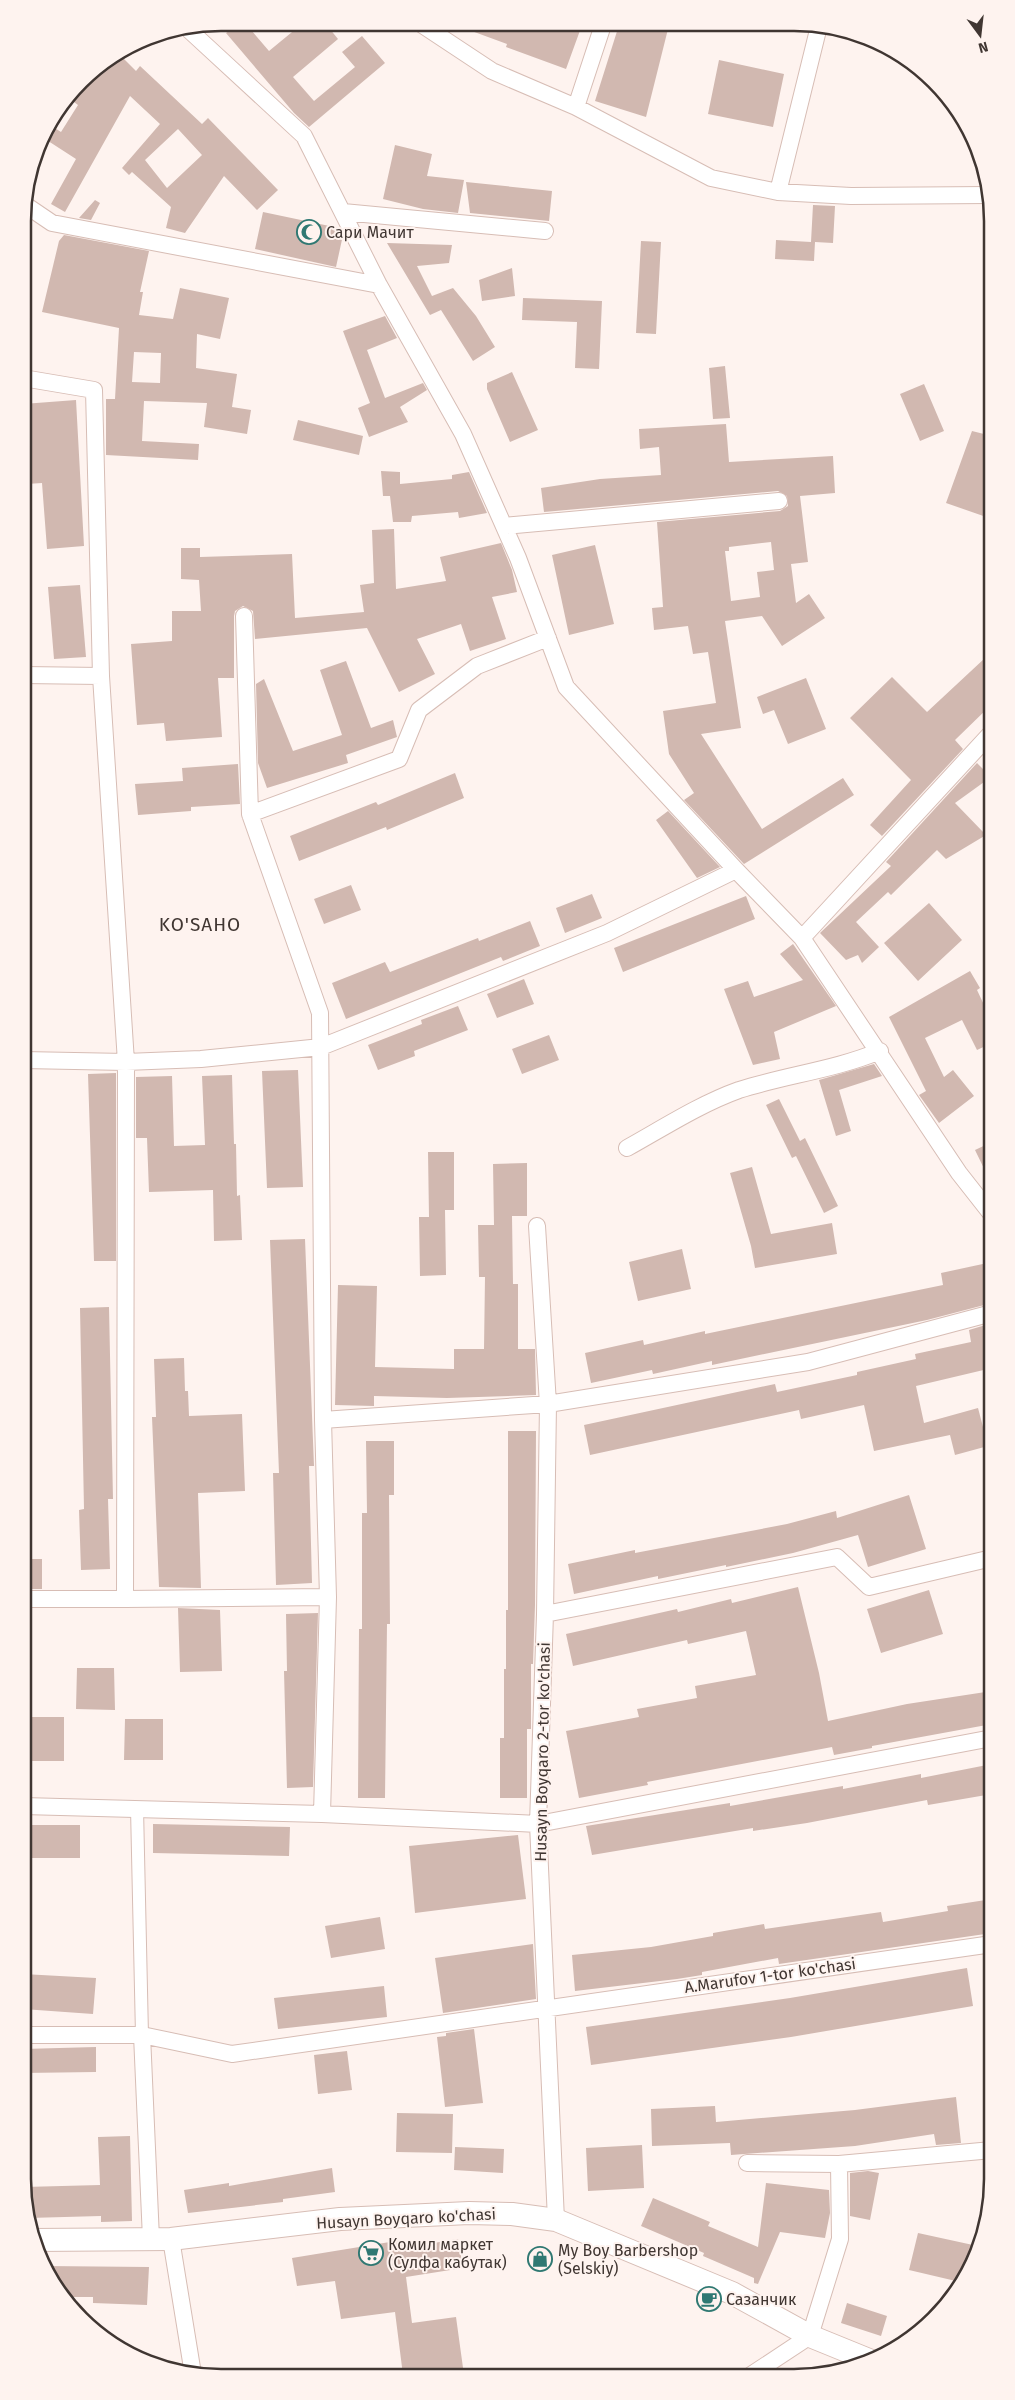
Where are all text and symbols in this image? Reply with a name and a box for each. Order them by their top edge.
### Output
north arrow [955,10,1005,60]
text: N [977,38,990,56]
mosque icon: Сари Мачит [296,219,322,245]
place label: Сари Мачит [326,223,414,242]
district label: KO'SAHO [159,913,241,936]
street label: Husayn Boyqaro 2-tor ko'chasi [531,1642,554,1862]
street label: A.Marufov 1-tor ko'chasi [683,1954,857,1997]
street label: Husayn Boyqaro ko'chasi [316,2204,496,2233]
place label: Комил маркет (Сулфа кабутак) [388,2235,507,2272]
supermarket icon: Комил маркет (Сулфа кабутак) [358,2240,384,2266]
place label: My Boy Barbershop (Selskiy) [558,2241,698,2278]
shop icon: My Boy Barbershop (Selskiy) [527,2246,553,2272]
cafe icon: Сазанчик [696,2286,722,2312]
place label: Сазанчик [726,2290,797,2309]

